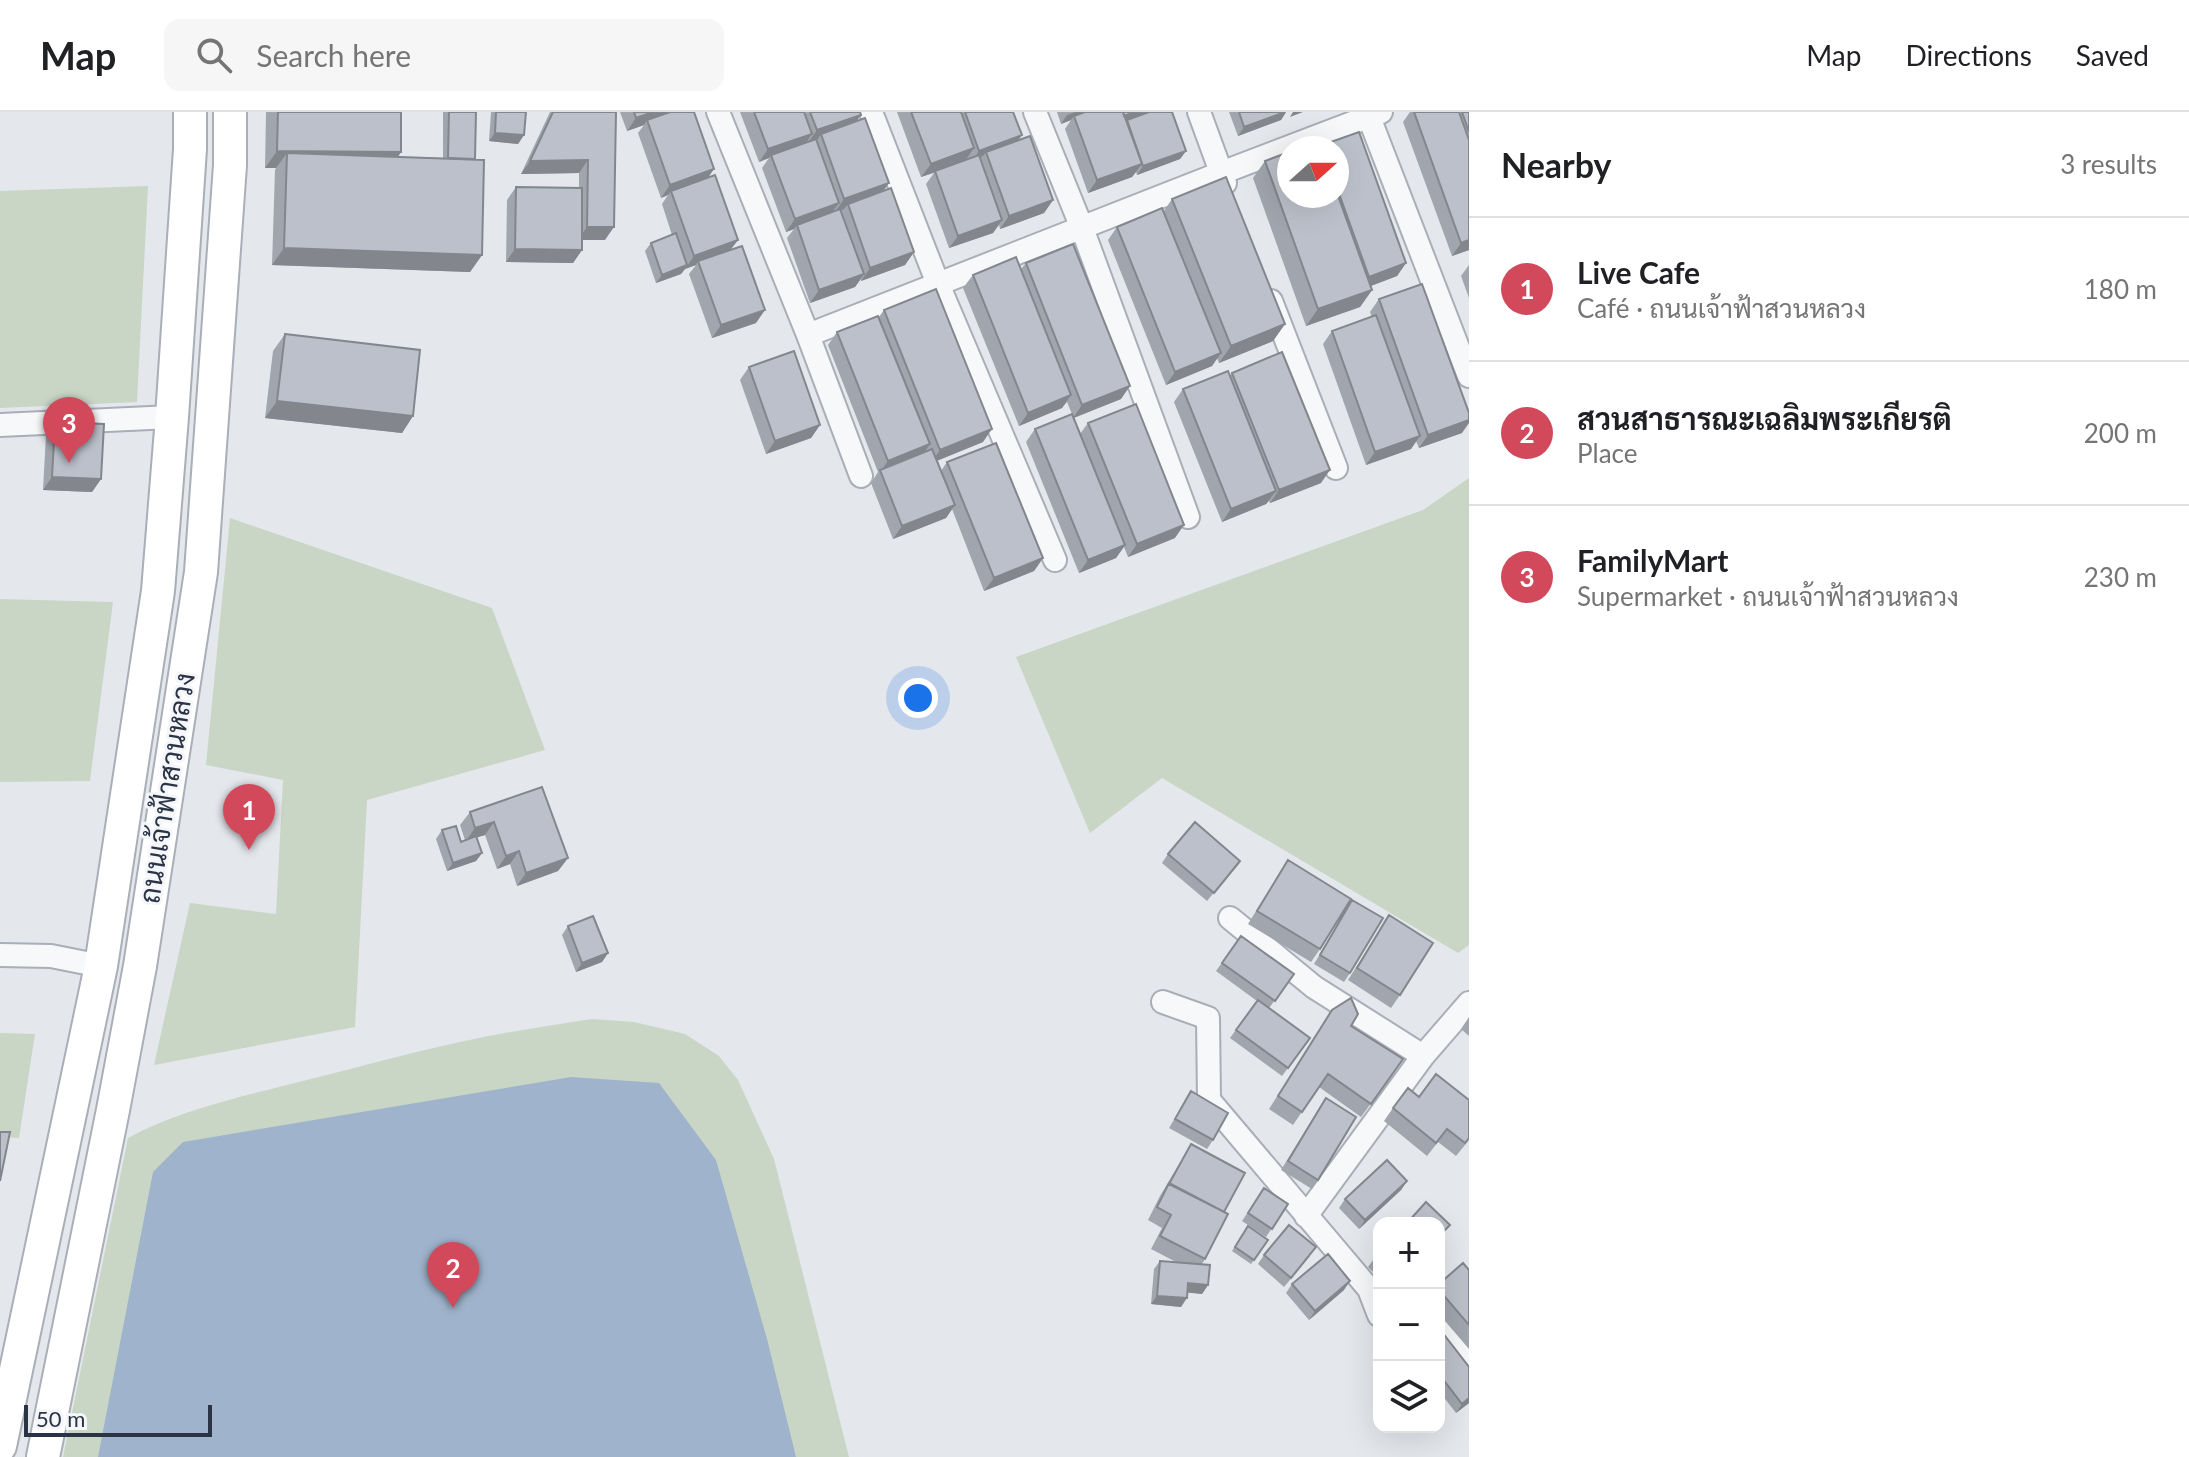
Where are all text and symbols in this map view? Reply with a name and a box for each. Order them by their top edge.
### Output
search box [164,19,724,91]
text: Map [40,32,116,78]
icon: search [192,33,236,77]
text: Search here [256,37,411,73]
text: Map [1806,38,1861,72]
text: Directions [1905,38,2032,72]
text: Saved [2076,38,2149,72]
north arrow [1277,136,1349,208]
text: Nearby [1501,144,1612,185]
text: 3 results [2060,148,2157,180]
text: Live Cafe [1577,254,1700,290]
text: 1 [1519,273,1535,305]
text: 180 m [2084,273,2157,305]
text: Café · ถนนเจ้าฟ้าสวนหลวง [1577,292,1866,324]
pin: 3 [43,397,95,463]
text: สวนสาธารณะเฉลิมพระเกียรติ [1577,400,1952,436]
text: 2 [1519,417,1535,449]
text: 200 m [2084,417,2157,449]
text: Place [1577,437,1638,469]
text: FamilyMart [1577,542,1728,578]
text: 3 [1519,561,1535,593]
text: 230 m [2084,561,2157,593]
text: Supermarket · ถนนเจ้าฟ้าสวนหลวง [1577,580,1959,612]
street label: ถนนเจ้าฟ้าสวนหลวง [131,670,201,906]
your location [898,678,938,718]
pin: 1 [223,784,275,850]
map controls [1373,1217,1445,1433]
button: + [1373,1217,1445,1289]
pin: 2 [427,1242,479,1308]
button: − [1373,1289,1445,1361]
button: layers [1373,1361,1445,1433]
scale bar [24,1401,212,1437]
text: 50 m [36,1405,85,1432]

